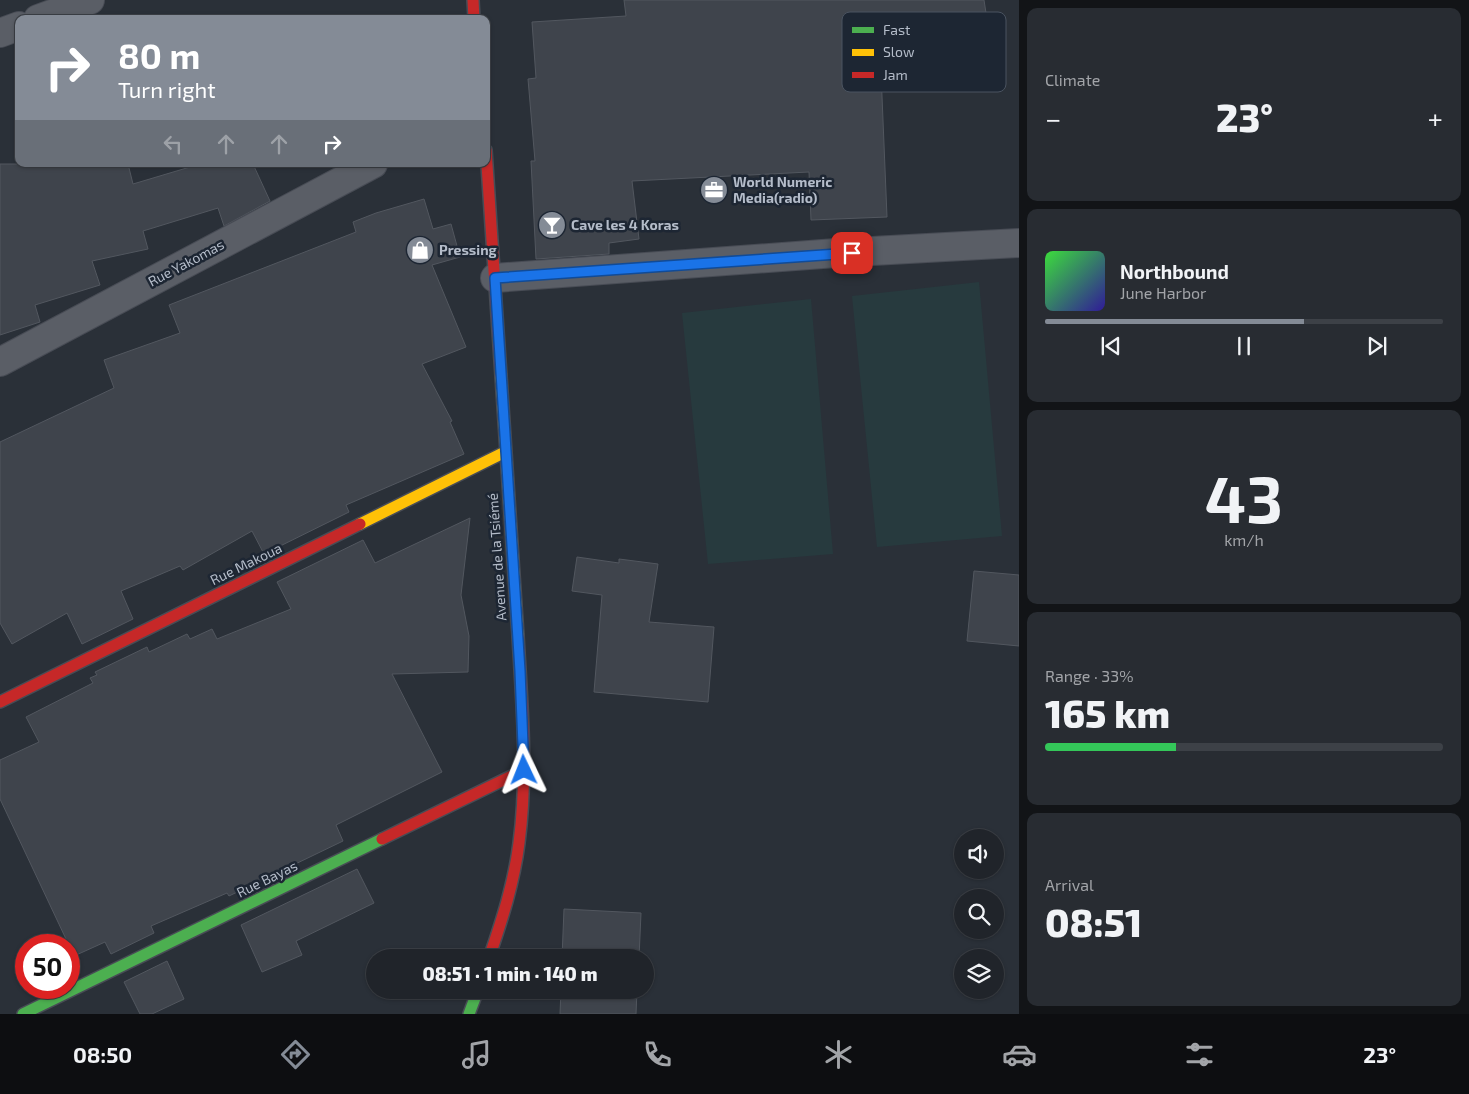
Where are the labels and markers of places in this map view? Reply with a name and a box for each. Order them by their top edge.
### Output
place label: World Numeric Media(radio) [733,173,832,206]
office icon: World Numeric Media(radio) [699,175,729,205]
bar icon: Cave les 4 Koras [537,210,567,240]
place label: Cave les 4 Koras [571,216,679,233]
pin [831,232,873,274]
shop icon: Pressing [405,235,435,265]
place label: Pressing [439,241,497,258]

